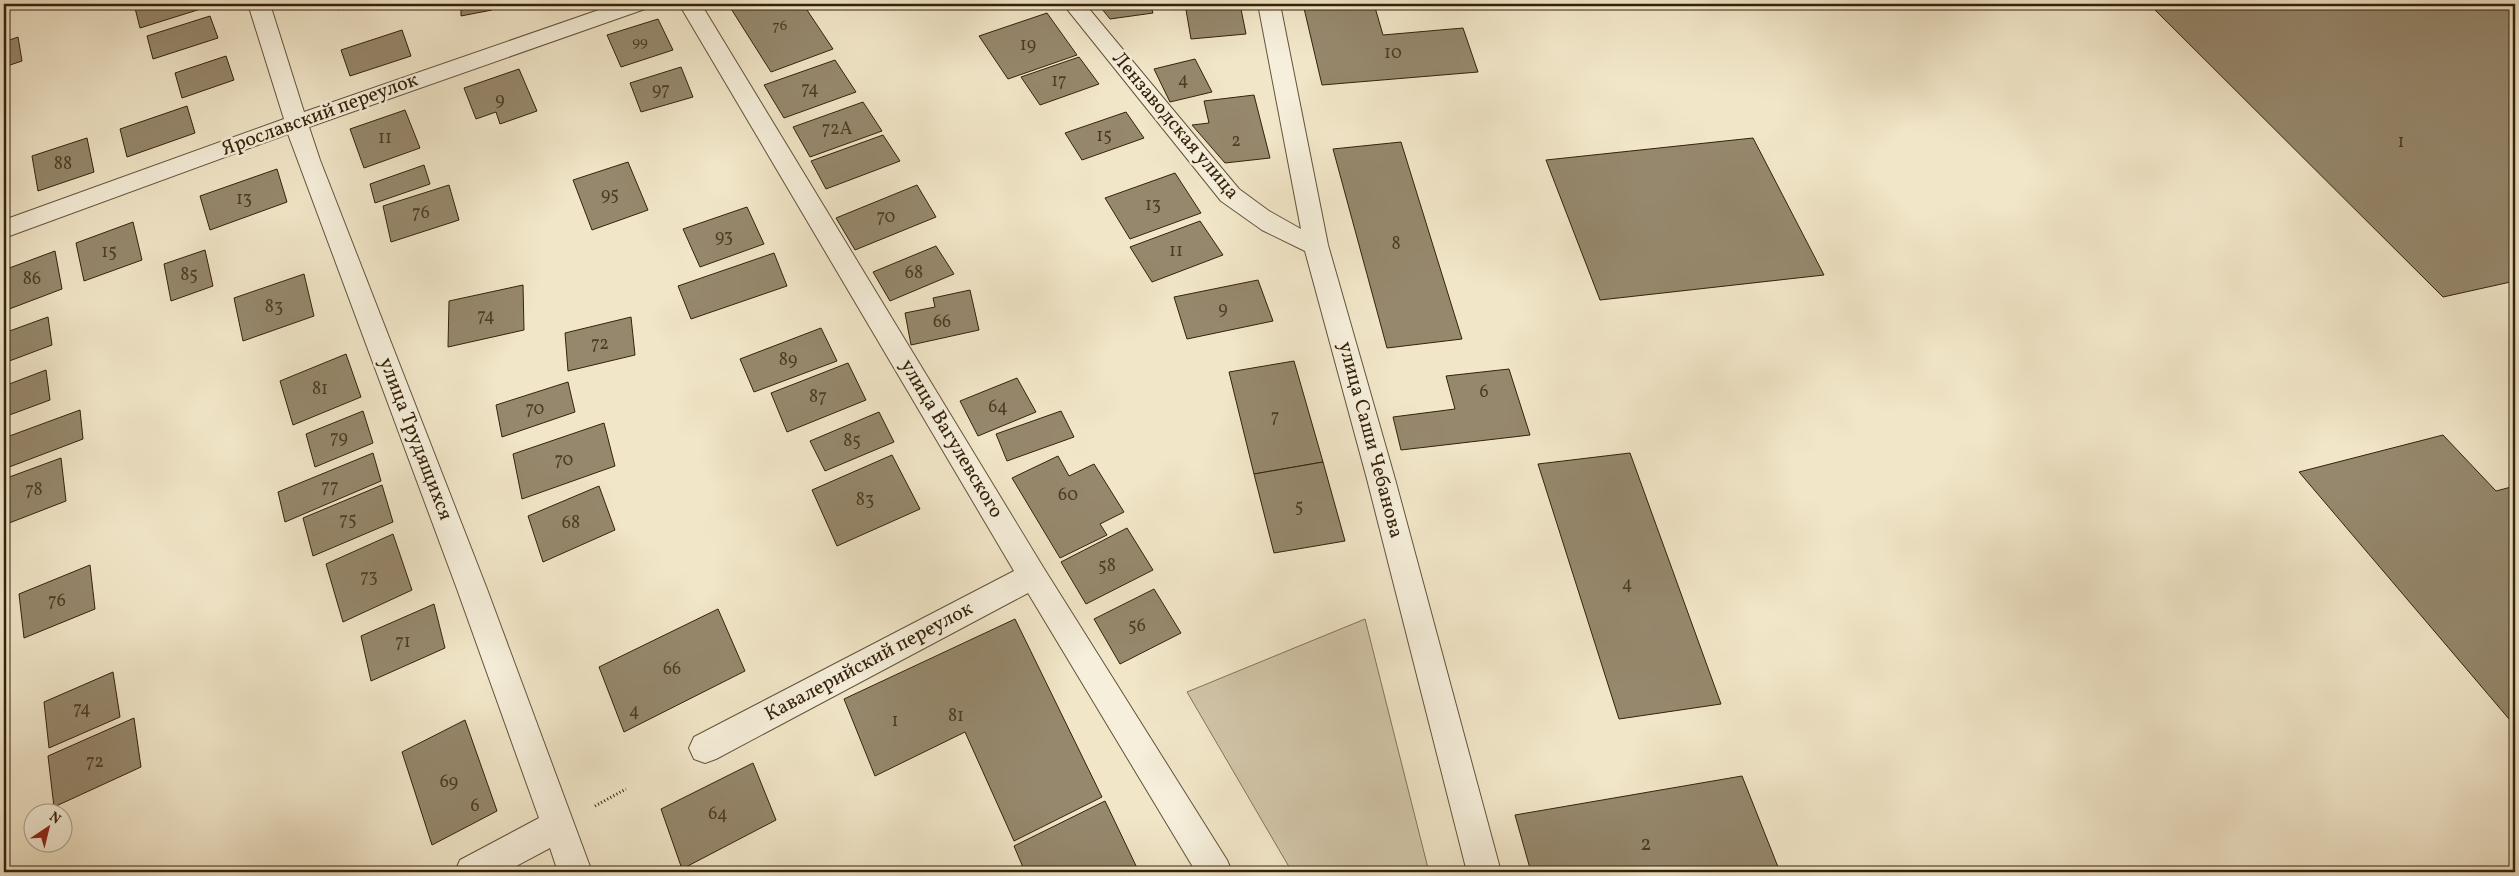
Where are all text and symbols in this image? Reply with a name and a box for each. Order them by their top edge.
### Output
house number: 76 [773,16,787,37]
house number: 99 [632,32,648,53]
house number: 19 [1020,33,1036,58]
house number: 10 [1384,41,1402,66]
street label: Лензаводская улица [1105,46,1245,206]
street label: Ярославский переулок [218,66,422,164]
house number: 4 [1178,68,1188,93]
house number: 17 [1051,69,1067,94]
house number: 74 [801,77,819,102]
house number: 97 [652,78,670,103]
house number: 9 [495,88,505,113]
house number: 72А [822,117,853,142]
house number: 15 [1096,124,1112,149]
house number: 11 [378,126,392,151]
house number: 2 [1231,129,1241,154]
house number: 1 [2398,130,2404,155]
house number: 88 [54,152,72,177]
house number: 95 [601,183,619,208]
house number: 13 [236,187,252,212]
house number: 13 [1145,193,1161,218]
house number: 76 [412,201,430,226]
house number: 70 [877,205,896,230]
house number: 93 [715,225,733,250]
house number: 8 [1391,232,1401,257]
house number: 11 [1169,239,1183,264]
house number: 15 [101,240,117,265]
house number: 68 [905,261,923,286]
house number: 85 [180,263,198,288]
house number: 86 [23,267,41,292]
house number: 83 [265,295,283,320]
house number: 9 [1218,297,1228,322]
house number: 74 [477,304,495,329]
house number: 66 [933,310,951,335]
house number: 72 [591,332,609,357]
street label: улица Саши Чебанова [1330,339,1410,541]
house number: 89 [779,348,797,373]
street label: улица Трудящихся [371,354,459,524]
street label: улица Вагулевского [892,354,1010,524]
house number: 81 [312,377,328,402]
house number: 6 [1479,380,1489,405]
house number: 87 [809,385,827,410]
house number: 64 [988,395,1008,420]
house number: 70 [526,397,545,422]
house number: 7 [1271,405,1279,430]
house number: 79 [330,426,348,451]
house number: 85 [843,429,861,454]
house number: 70 [555,448,574,473]
house number: 77 [321,475,339,500]
house number: 78 [25,478,43,503]
house number: 60 [1058,483,1078,508]
house number: 83 [856,488,874,513]
house number: 5 [1295,495,1303,520]
house number: 75 [339,508,357,533]
house number: 68 [562,511,580,536]
house number: 58 [1098,554,1116,579]
house number: 73 [360,565,378,590]
house number: 4 [1622,572,1632,597]
house number: 76 [48,589,66,614]
street label: Кавалерийский переулок [760,595,978,729]
house number: 56 [1128,614,1146,639]
house number: 71 [395,630,411,655]
house number: 66 [663,657,681,682]
house number: 74 [73,697,91,722]
house number: 4 [629,699,639,724]
house number: 81 [948,704,964,729]
house number: 1 [892,709,898,734]
house number: 72 [86,750,104,775]
house number: 69 [440,770,458,795]
house number: 6 [470,794,480,819]
house number: 64 [708,802,728,827]
north arrow [22,804,72,854]
text: N [45,808,64,829]
house number: 2 [1640,830,1652,859]

